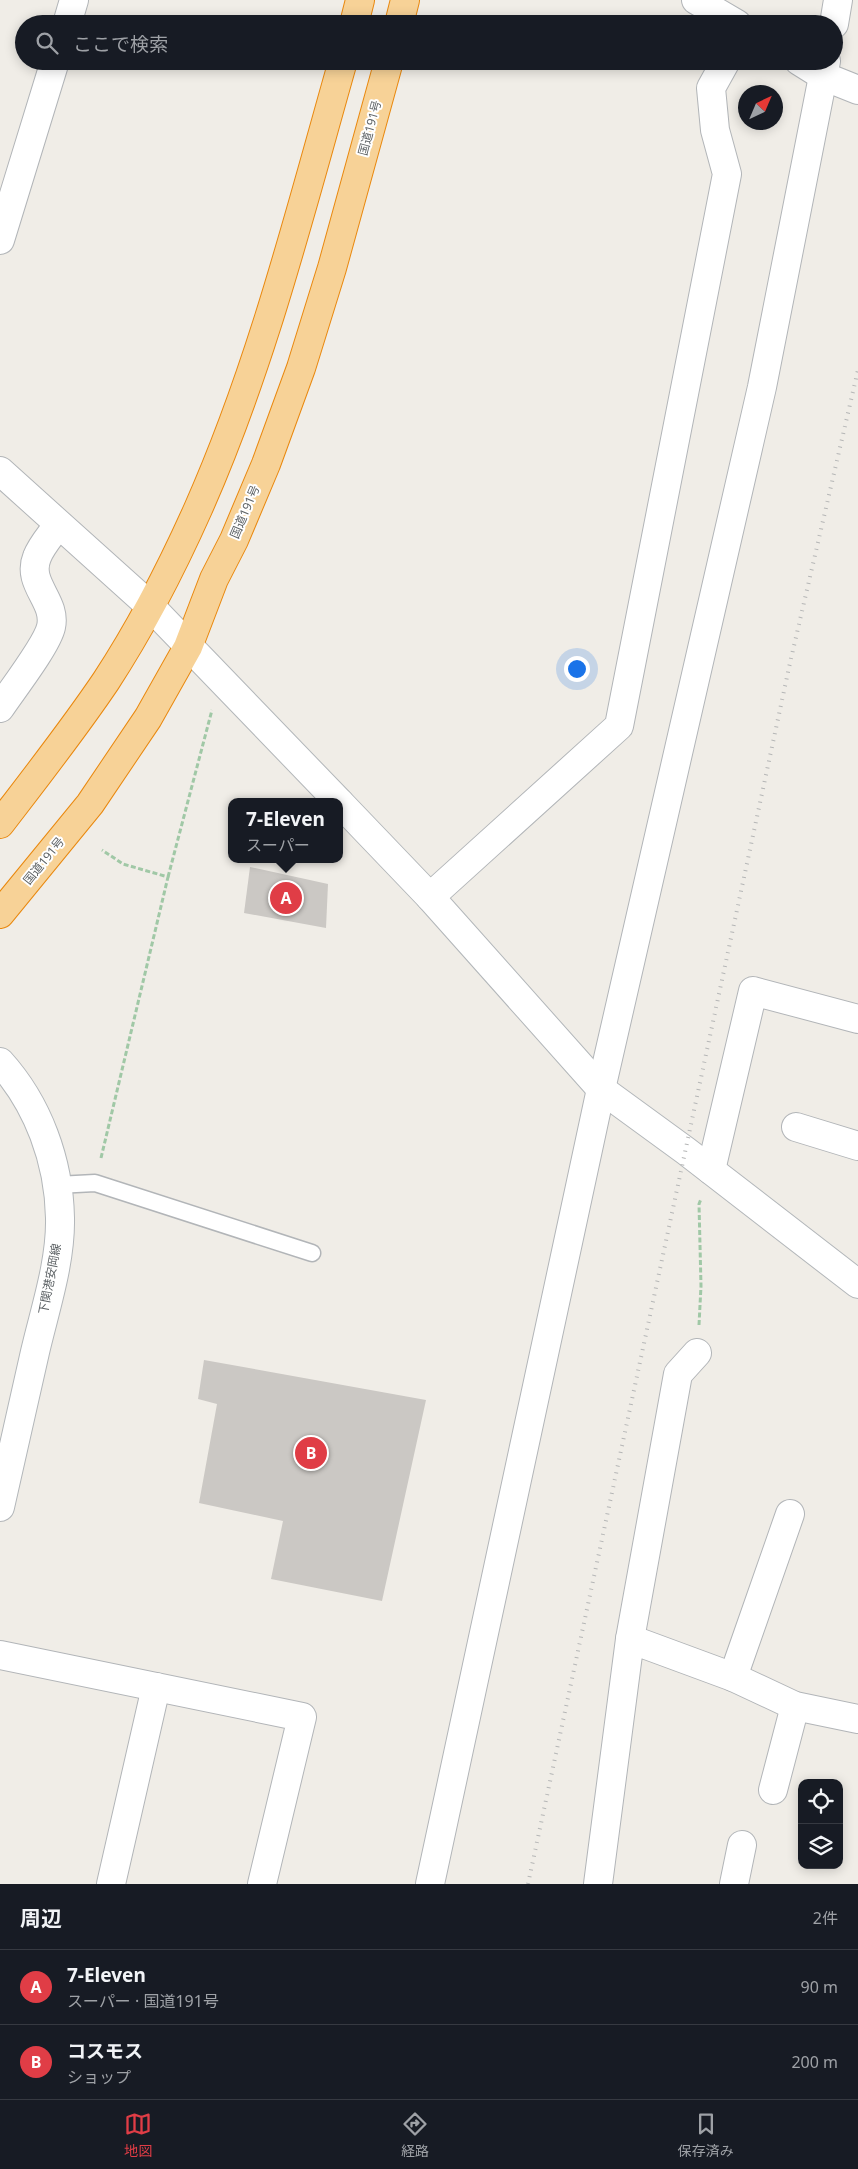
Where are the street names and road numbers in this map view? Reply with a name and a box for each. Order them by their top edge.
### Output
street label: 国道191号 [354,98,385,157]
street label: 国道191号 [226,482,263,541]
street label: 国道191号 [19,833,68,888]
street label: 下関港安岡線 [34,1242,65,1316]

